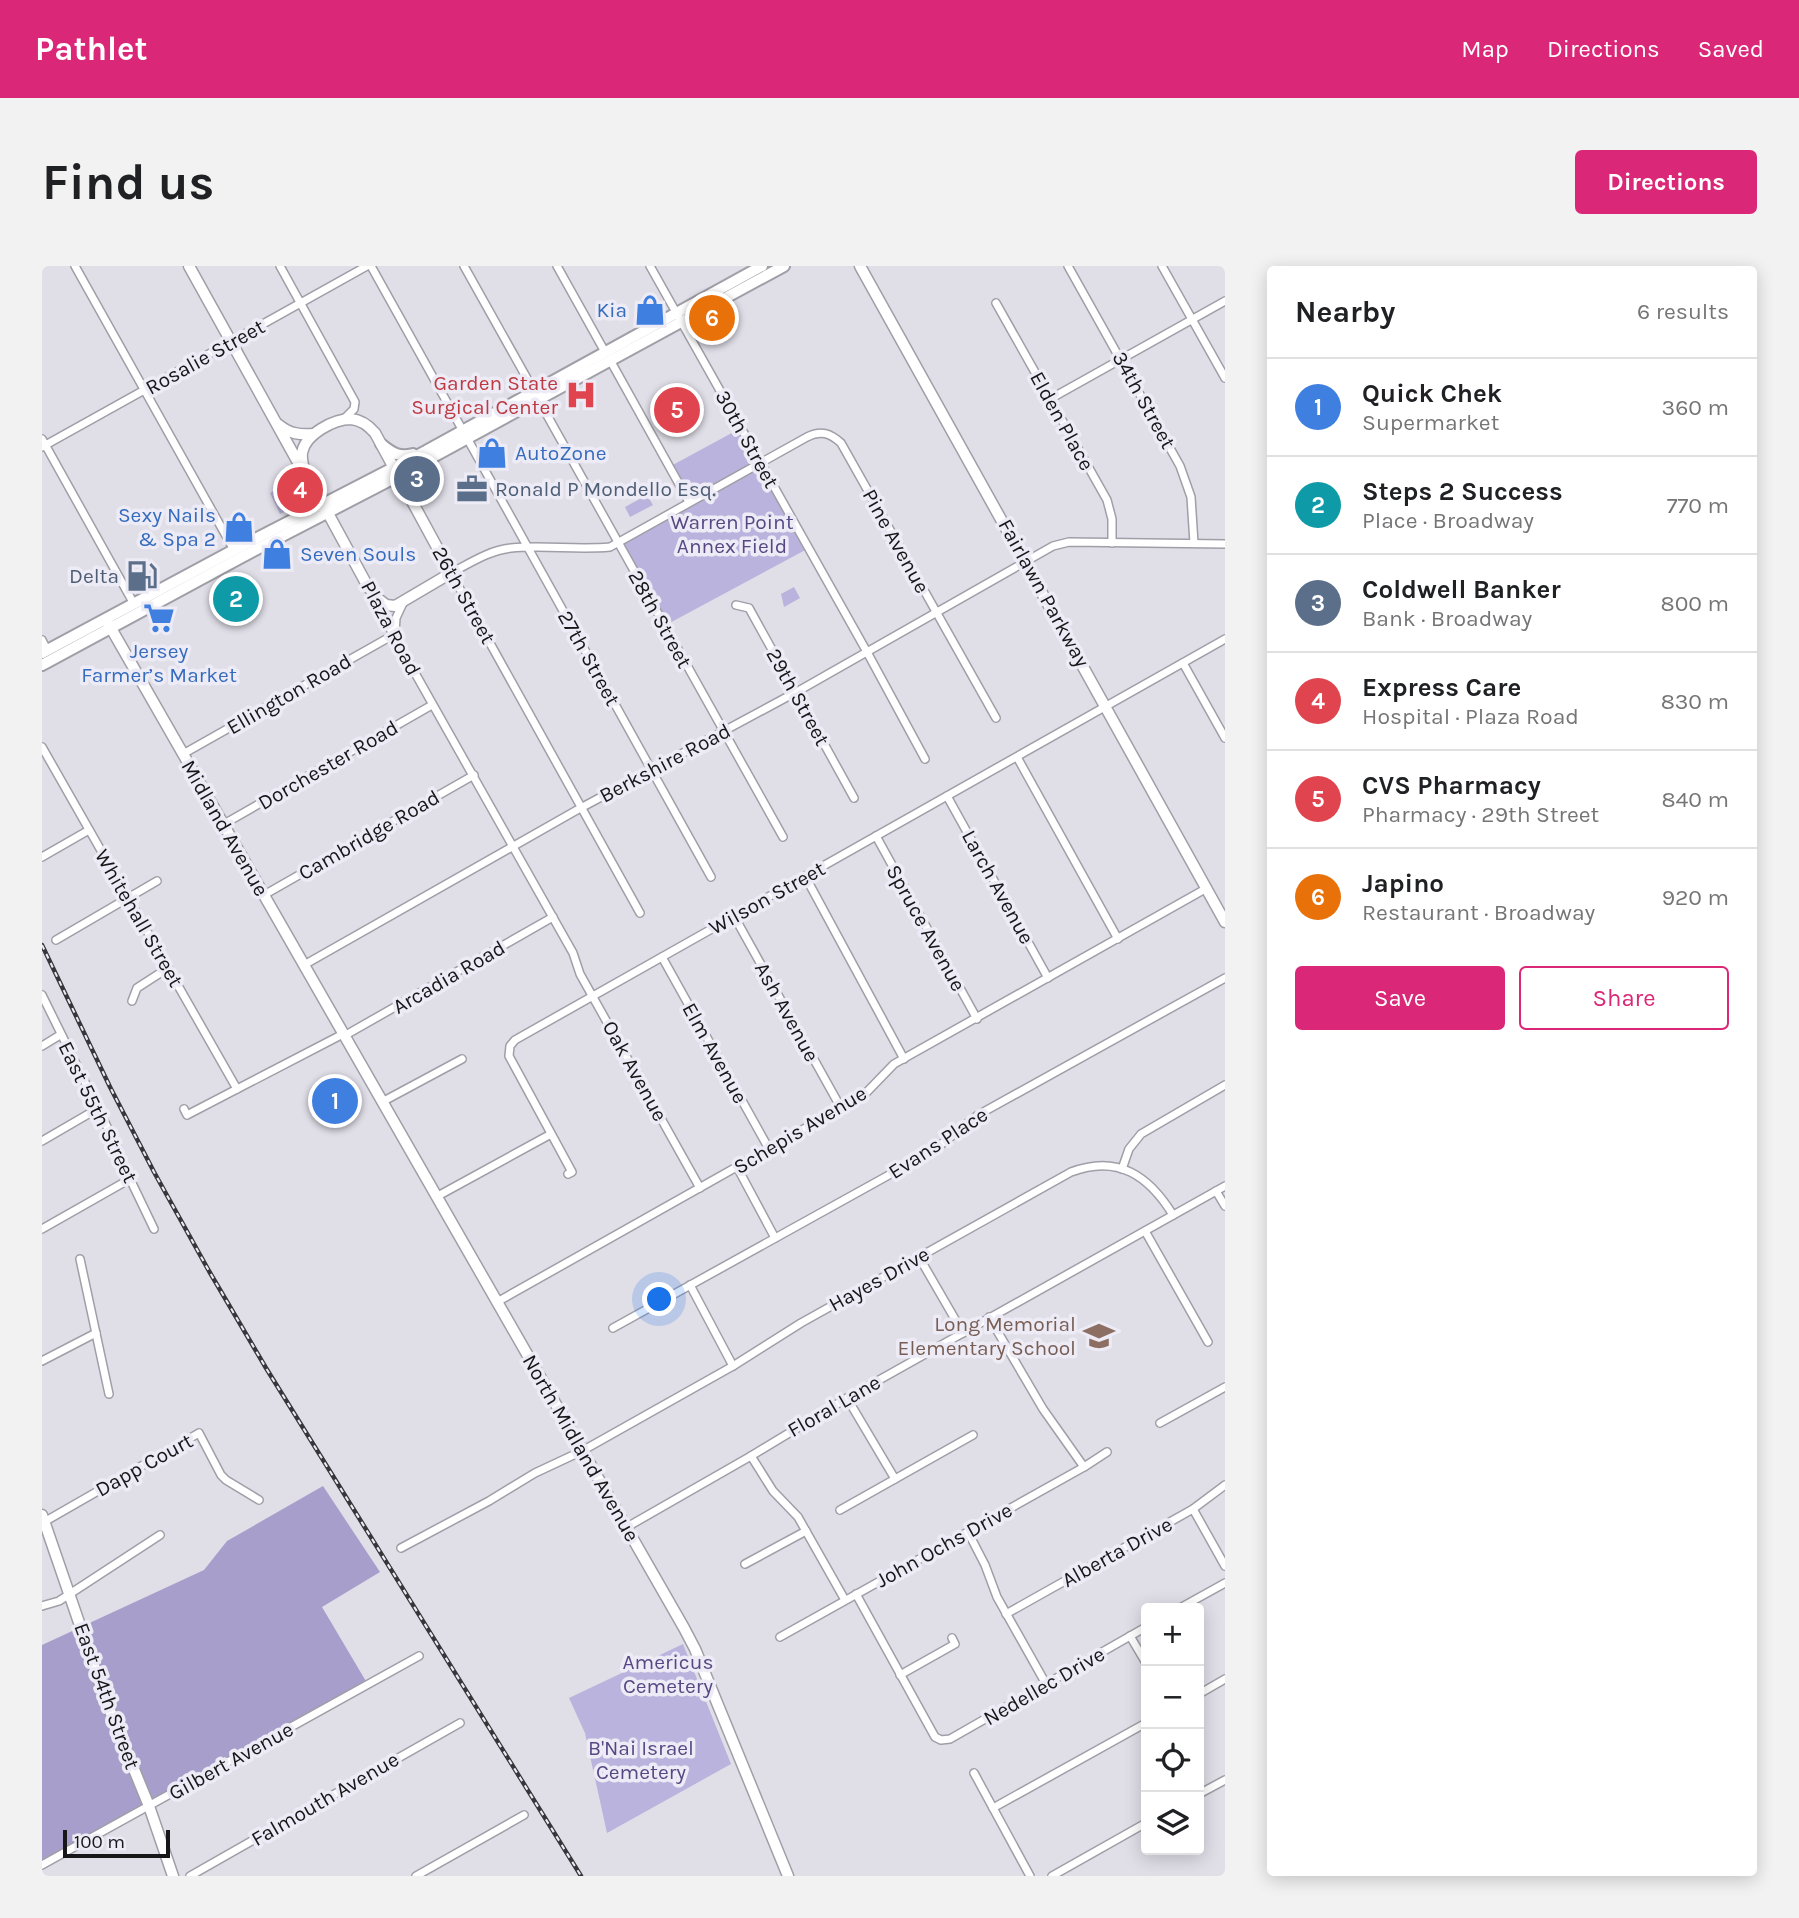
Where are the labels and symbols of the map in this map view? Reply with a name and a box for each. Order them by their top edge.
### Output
pin: 6 [689,292,735,344]
shop icon: Kia [633,293,667,327]
place label: Kia [596,298,627,322]
street label: Rosalie Street [141,314,269,400]
street label: 34th Street [1107,347,1181,453]
street label: Elden Place [1025,367,1099,475]
place label: Garden State Surgical Center [411,371,558,419]
hospital icon: Garden State Surgical Center [564,378,598,412]
pin: 5 [654,384,700,436]
street label: 30th Street [710,386,784,492]
shop icon: AutoZone [475,436,509,470]
place label: AutoZone [515,441,607,465]
pin: 3 [394,453,440,505]
pin: 4 [277,464,323,516]
office icon: Ronald P Mondello Esq. [455,472,489,506]
place label: Ronald P Mondello Esq. [495,477,716,501]
street label: Pine Avenue [858,485,934,597]
place label: Sexy Nails & Spa 2 [118,503,216,551]
shop icon: Sexy Nails & Spa 2 [222,510,256,544]
park label: Warren Point Annex Field [670,510,794,558]
street label: Fairlawn Parkway [993,515,1095,671]
shop icon: Seven Souls [260,537,294,571]
place label: Seven Souls [300,542,416,566]
street label: 26th Street [427,542,501,648]
fuel station icon: Delta [125,559,159,593]
place label: Delta [69,564,119,588]
street label: 28th Street [623,566,697,672]
pin: 2 [213,573,259,625]
street label: Plaza Road [356,576,426,680]
supermarket icon: Jersey Farmer’s Market [142,601,176,635]
street label: 27th Street [553,606,625,710]
place label: Jersey Farmer’s Market [81,639,237,687]
street label: 29th Street [761,644,835,750]
street label: Ellington Road [222,649,356,739]
street label: Dorchester Road [254,715,402,815]
street label: Berkshire Road [595,718,735,808]
street label: Midland Avenue [176,756,274,900]
street label: Cambridge Road [294,785,444,885]
street label: Larch Avenue [957,826,1039,948]
street label: Whitehall Street [90,845,188,991]
street label: Wilson Street [705,856,829,940]
street label: Spruce Avenue [881,861,971,995]
street label: Arcadia Road [389,935,509,1019]
street label: Ash Avenue [750,958,824,1066]
street label: Elm Avenue [677,998,753,1108]
street label: Oak Avenue [598,1017,672,1125]
street label: East 55th Street [53,1037,143,1187]
pin: 1 [312,1075,358,1127]
street label: Schepis Avenue [729,1081,871,1179]
street label: Evans Place [884,1102,992,1184]
street label: Hayes Drive [825,1242,933,1316]
your location [642,1282,676,1316]
place label: Long Memorial Elementary School [898,1312,1076,1360]
school or university icon: Long Memorial Elementary School [1082,1319,1116,1353]
street label: North Midland Avenue [518,1350,644,1546]
street label: Floral Lane [783,1370,885,1442]
street label: Dapp Court [91,1428,197,1502]
street label: John Ochs Drive [872,1498,1016,1592]
street label: Alberta Drive [1058,1512,1176,1592]
street label: East 54th Street [69,1620,145,1773]
street label: Nedellec Drive [979,1642,1109,1730]
park label: Americus Cemetery [623,1650,713,1698]
street label: Gilbert Avenue [165,1717,297,1805]
park label: B'Nai Israel Cemetery [588,1736,694,1784]
street label: Falmouth Avenue [247,1747,403,1851]
scale bar [63,1827,170,1859]

